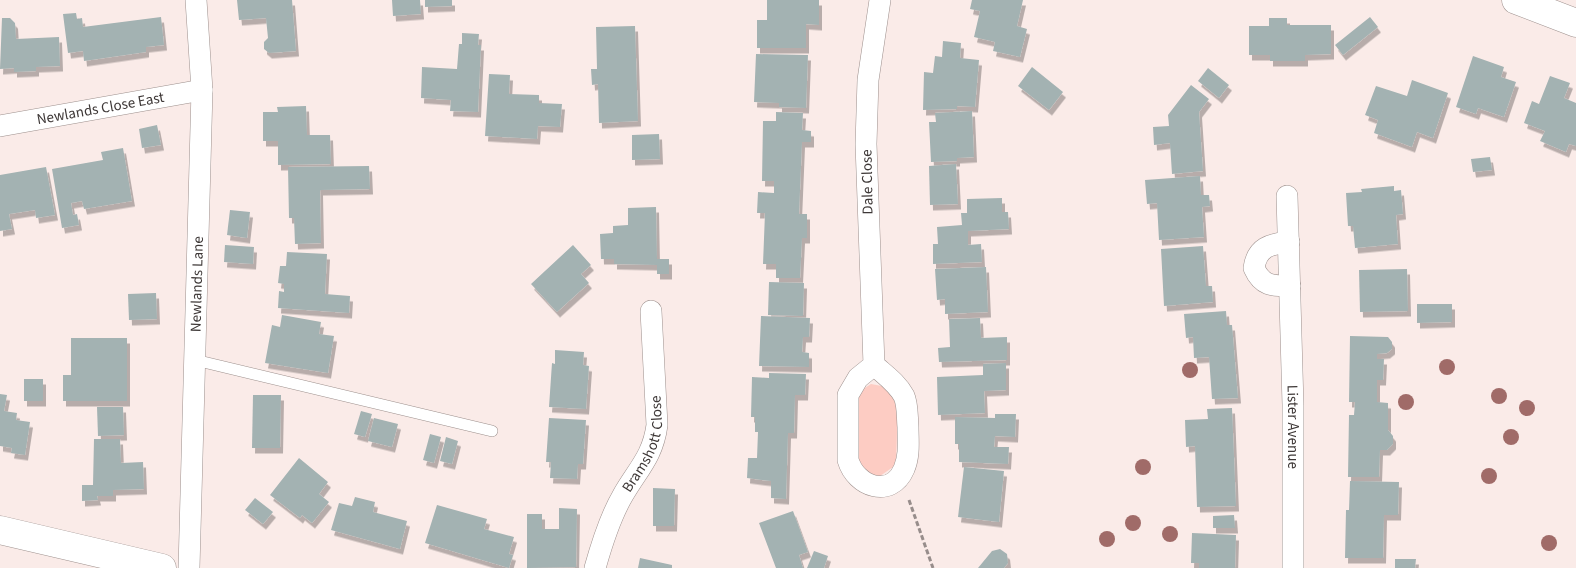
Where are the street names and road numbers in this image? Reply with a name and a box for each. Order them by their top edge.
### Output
street label: Newlands Close East [35,87,166,130]
street label: Dale Close [856,149,879,215]
street label: Newlands Lane [185,236,209,332]
street label: Lister Avenue [1281,385,1303,469]
street label: Bramshott Close [617,395,668,496]

